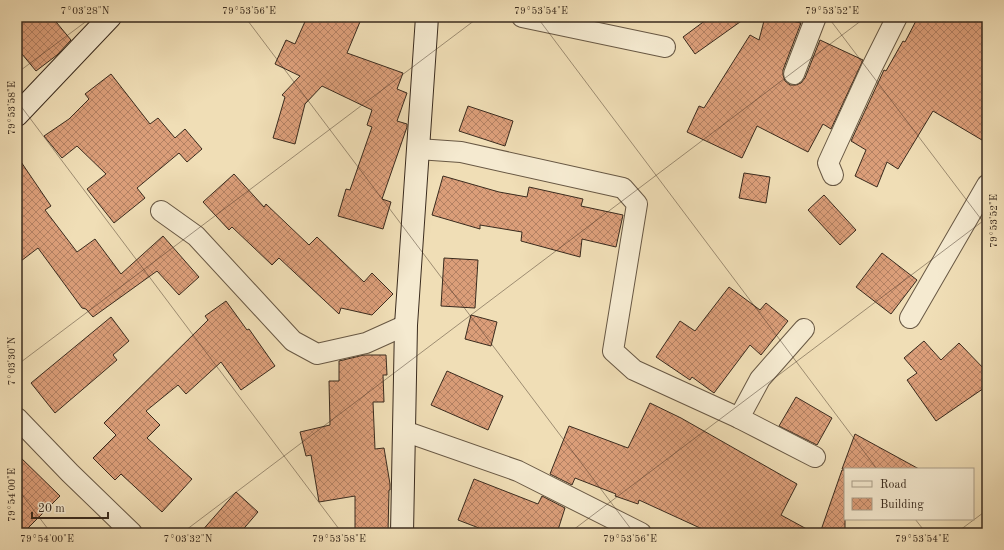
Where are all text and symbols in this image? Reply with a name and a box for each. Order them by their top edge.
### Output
text: 7°03'28"N [61,6,110,16]
text: 79°53'56"E [222,6,276,16]
text: 79°53'54"E [514,6,568,16]
text: 79°53'52"E [805,6,859,16]
text: 79°53'58"E [7,81,17,135]
text: 79°53'52"E [989,194,999,248]
text: 7°03'30"N [7,336,17,385]
text: 79°54'00"E [7,468,17,522]
legend [844,468,974,520]
text: Road [880,479,907,491]
scale bar [32,494,108,520]
text: Building [880,499,924,511]
text: 20 m [38,503,65,515]
text: 79°54'00"E [20,534,74,544]
text: 7°03'32"N [164,534,213,544]
text: 79°53'58"E [312,534,366,544]
text: 79°53'56"E [603,534,657,544]
text: 79°53'54"E [895,534,949,544]

